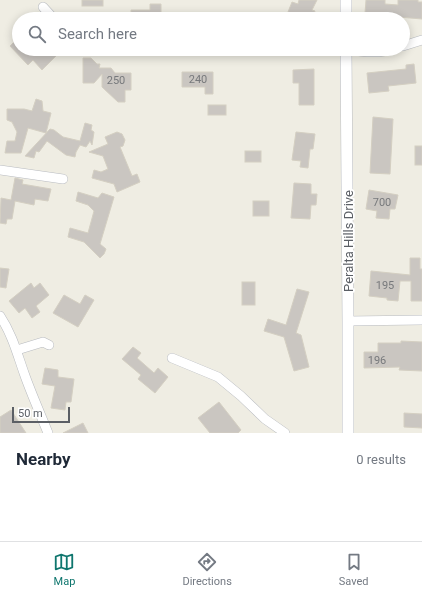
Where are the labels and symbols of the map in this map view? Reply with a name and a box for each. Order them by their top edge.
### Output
house number: 240 [189,73,207,86]
house number: 250 [107,74,125,87]
street label: Peralta Hills Drive [341,190,356,292]
house number: 700 [373,196,391,209]
house number: 195 [376,279,394,292]
house number: 196 [368,354,386,367]
scale bar [12,405,70,424]

